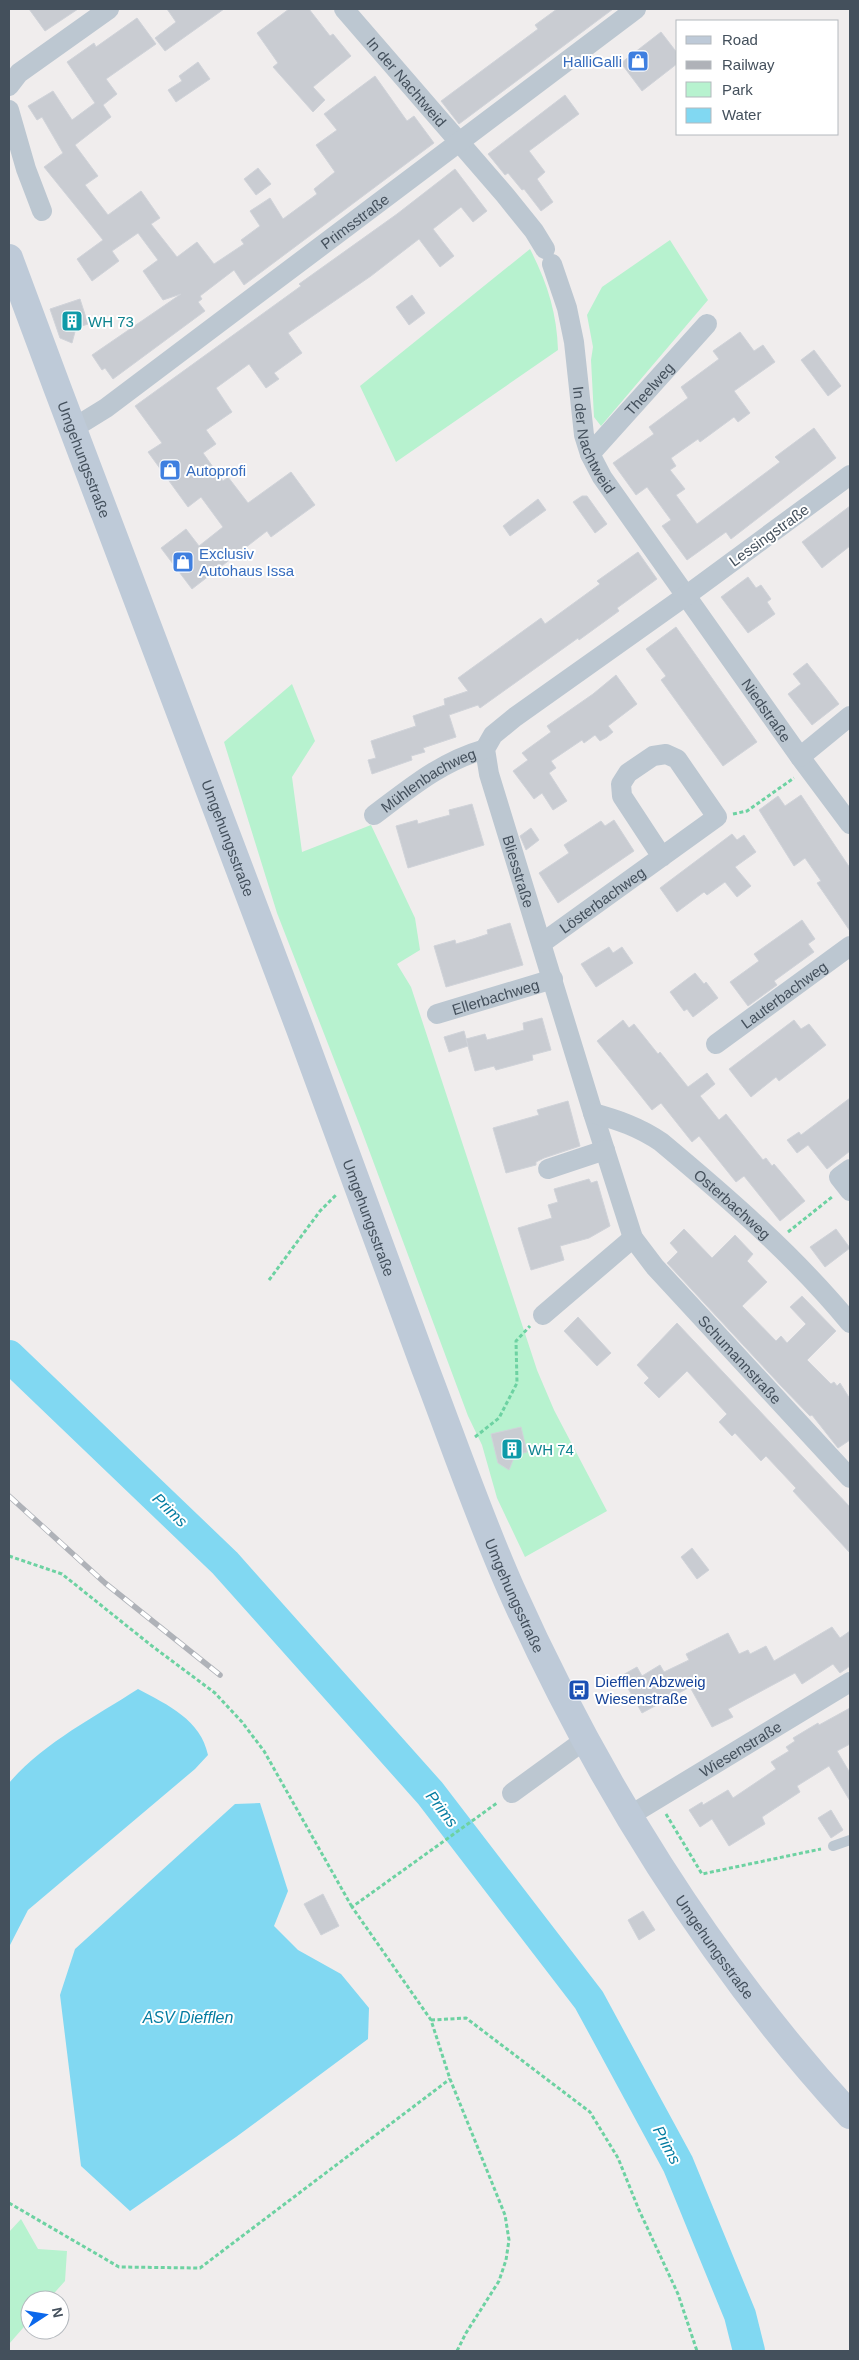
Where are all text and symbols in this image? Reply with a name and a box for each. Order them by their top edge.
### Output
legend [676,20,839,135]
text: Road [722,31,758,48]
street label: In der Nachtweid [364,33,450,130]
shop icon: HalliGalli [626,49,650,73]
place label: HalliGalli [563,53,622,70]
text: Railway [722,56,775,73]
text: Park [722,81,753,98]
text: Water [722,106,761,123]
street label: Primsstraße [317,190,392,252]
building icon: WH 73 [60,309,84,333]
place label: WH 73 [88,313,134,330]
street label: Theelweg [621,359,677,418]
street label: In der Nachtweid [570,385,619,496]
street label: Umgehungsstraße [55,399,114,520]
shop icon: Autoprofi [158,458,182,482]
place label: Autoprofi [186,462,246,479]
street label: Lessingstraße [726,500,812,570]
place label: Exclusiv Autohaus Issa [199,545,295,579]
shop icon: Exclusiv Autohaus Issa [171,550,195,574]
street label: Niedstraße [739,675,795,745]
street label: Mühlenbachweg [377,744,478,815]
street label: Umgehungsstraße [199,777,258,899]
street label: Bliesstraße [500,833,538,910]
street label: Lösterbachweg [556,863,648,936]
street label: Lauterbachweg [737,957,830,1032]
street label: Ellerbachweg [450,975,541,1018]
street label: Umgehungsstraße [340,1157,399,1278]
street label: Osterbachweg [691,1165,774,1243]
street label: Schumannstraße [695,1312,785,1407]
building icon: WH 74 [500,1437,524,1461]
place label: WH 74 [528,1441,574,1458]
water label: Prims [149,1490,191,1530]
street label: Umgehungsstraße [482,1536,548,1655]
place label: Diefflen Abzweig Wiesenstraße [595,1673,706,1707]
bus stop icon: Diefflen Abzweig Wiesenstraße [567,1678,591,1702]
street label: Wiesenstraße [696,1717,784,1780]
water label: Prims [423,1788,461,1830]
street label: Umgehungsstraße [672,1891,758,2002]
water label: ASV Diefflen [142,2009,233,2026]
water label: Prims [650,2123,684,2167]
north arrow [20,2290,70,2340]
text: N [49,2306,67,2319]

